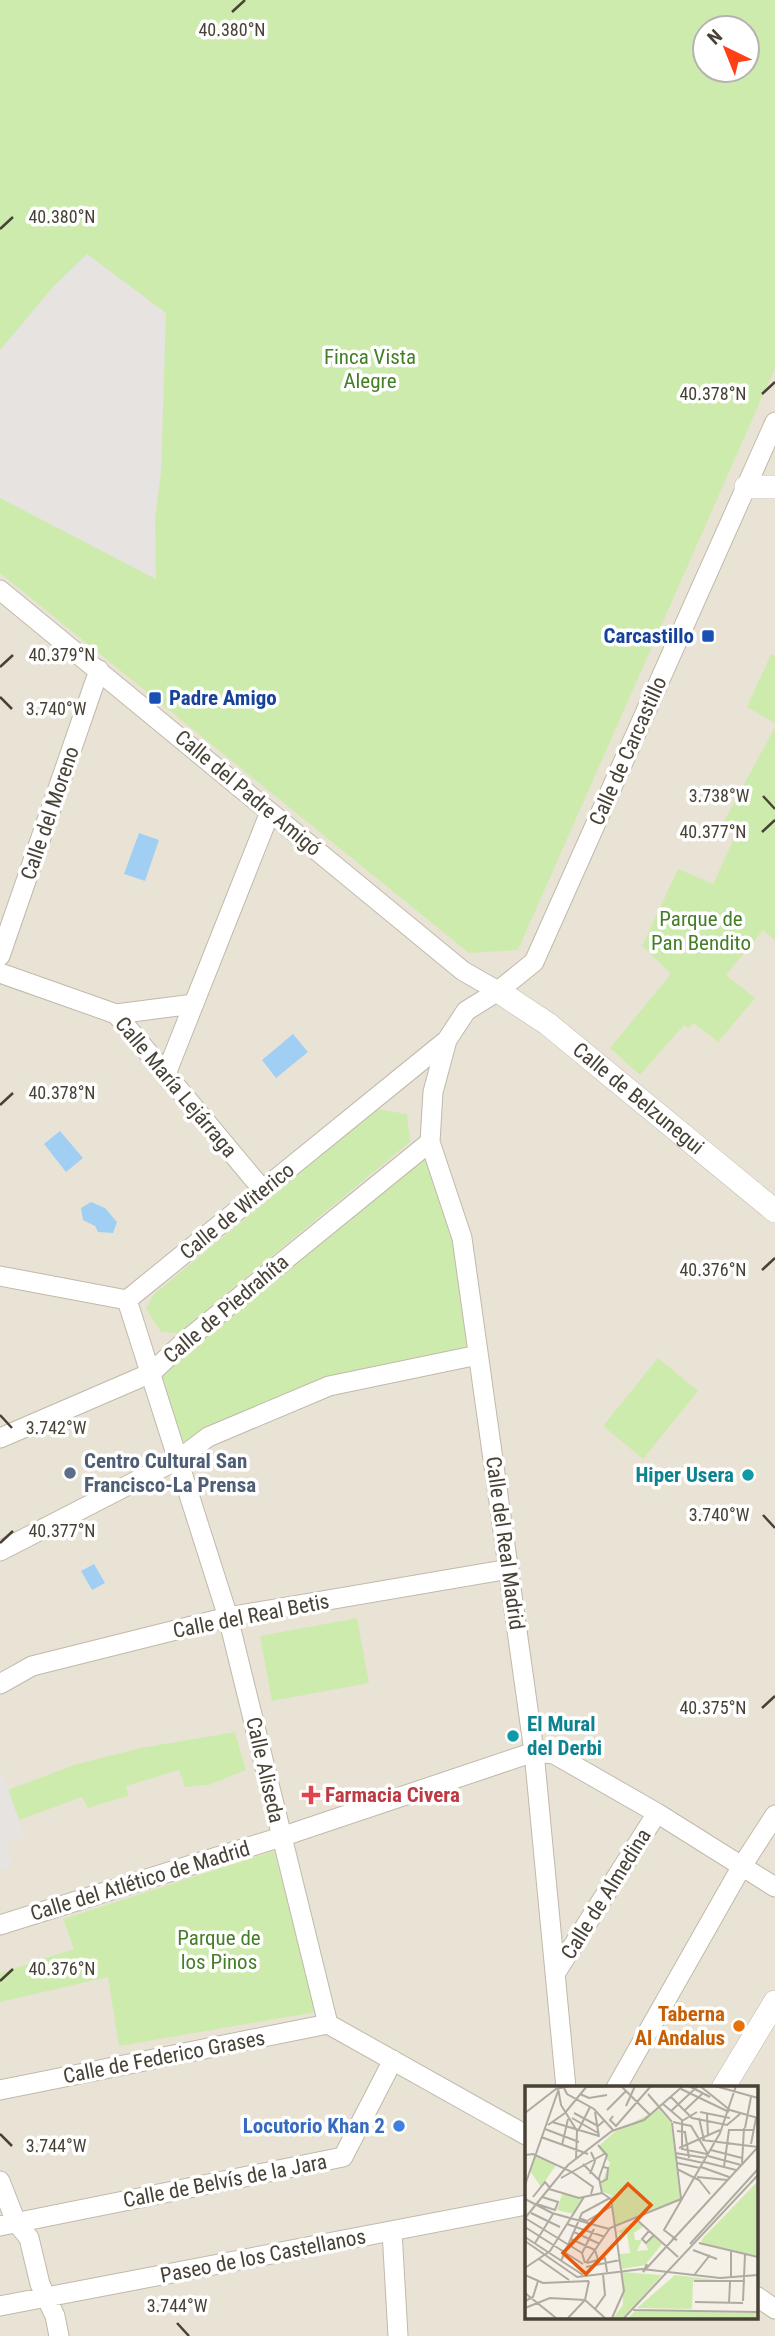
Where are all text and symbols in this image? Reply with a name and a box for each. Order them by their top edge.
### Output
north arrow [691,14,761,84]
text: 40.380°N [198,19,266,40]
text: N [703,25,727,49]
text: 40.380°N [28,206,96,227]
park label: Finca Vista Alegre [324,345,416,393]
text: 40.378°N [679,383,747,404]
place label: Carcastillo [604,624,694,648]
marker: Carcastillo [700,628,716,644]
text: 40.379°N [28,644,96,665]
street label: Calle de Carcastillo [584,673,672,829]
place label: Padre Amigo [169,686,277,710]
marker: Padre Amigo [147,690,163,706]
text: 3.740°W [26,698,87,719]
street label: Calle del Padre Amigó [170,725,326,861]
street label: Calle del Moreno [16,743,84,883]
text: 3.738°W [689,785,750,806]
text: 40.377°N [679,821,747,842]
park label: Parque de Pan Bendito [651,907,751,955]
street label: Calle María Lejárraga [110,1012,242,1162]
street label: Calle de Belzunegui [568,1038,709,1159]
text: 40.378°N [28,1082,96,1103]
street label: Calle de Witerico [175,1158,299,1264]
street label: Calle de Piedrahíta [159,1250,293,1368]
text: 40.376°N [679,1259,747,1280]
text: 3.742°W [26,1417,87,1438]
place label: Centro Cultural San Francisco-La Prensa [84,1449,256,1497]
street label: Calle del Real Madrid [481,1455,529,1631]
place label: Hiper Usera [635,1463,734,1487]
marker: Centro Cultural San Francisco-La Prensa [62,1465,78,1481]
marker: Hiper Usera [740,1467,756,1483]
text: 3.740°W [689,1504,750,1525]
text: 40.377°N [28,1520,96,1541]
street label: Calle del Real Betis [171,1589,331,1643]
text: 40.375°N [679,1697,747,1718]
place label: El Mural del Derbi [527,1712,602,1760]
street label: Calle Aliseda [241,1715,289,1825]
marker: El Mural del Derbi [505,1728,521,1744]
place label: Farmacia Civera [325,1783,460,1807]
marker: Farmacia Civera [303,1787,319,1803]
street label: Calle de Almedina [556,1824,656,1964]
street label: Calle del Atlético de Madrid [27,1836,253,1926]
park label: Parque de los Pinos [177,1926,261,1974]
text: 40.376°N [28,1958,96,1979]
place label: Taberna Al Andalus [634,2002,725,2050]
marker: Taberna Al Andalus [731,2018,747,2034]
street label: Calle de Federico Grases [61,2026,267,2088]
inset map [525,2086,758,2318]
place label: Locutorio Khan 2 [243,2114,385,2138]
marker: Locutorio Khan 2 [391,2118,407,2134]
text: 3.744°W [26,2135,87,2156]
street label: Calle de Belvís de la Jara [121,2149,329,2213]
street label: Paseo de los Castellanos [158,2224,368,2288]
text: 3.744°W [147,2295,208,2316]

